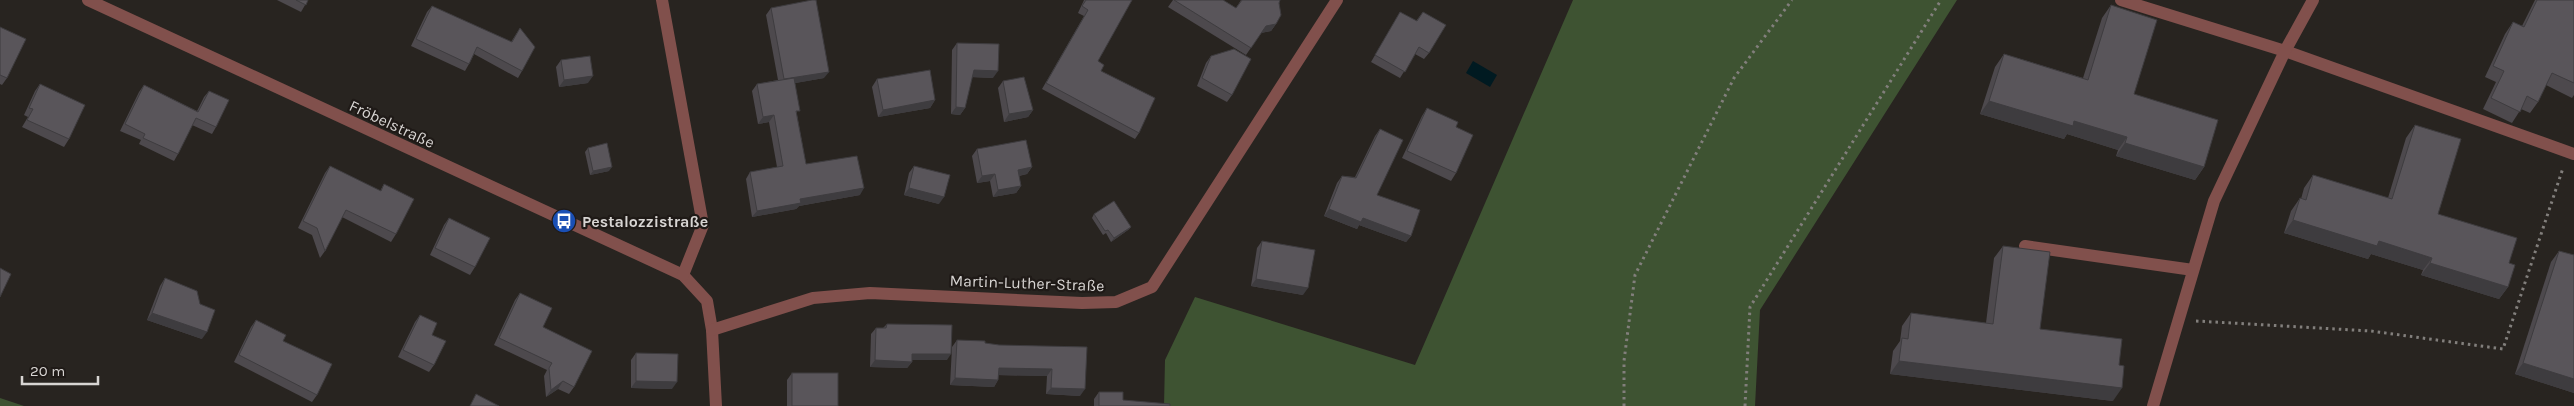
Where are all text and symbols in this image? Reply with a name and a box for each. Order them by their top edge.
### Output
street label: Fröbelstraße [346,96,438,152]
bus stop icon: Pestalozzistraße [551,208,577,234]
place label: Pestalozzistraße [582,212,708,231]
street label: Martin-Luther-Straße [949,271,1105,295]
scale bar [22,354,99,386]
text: 20 m [30,362,65,380]

